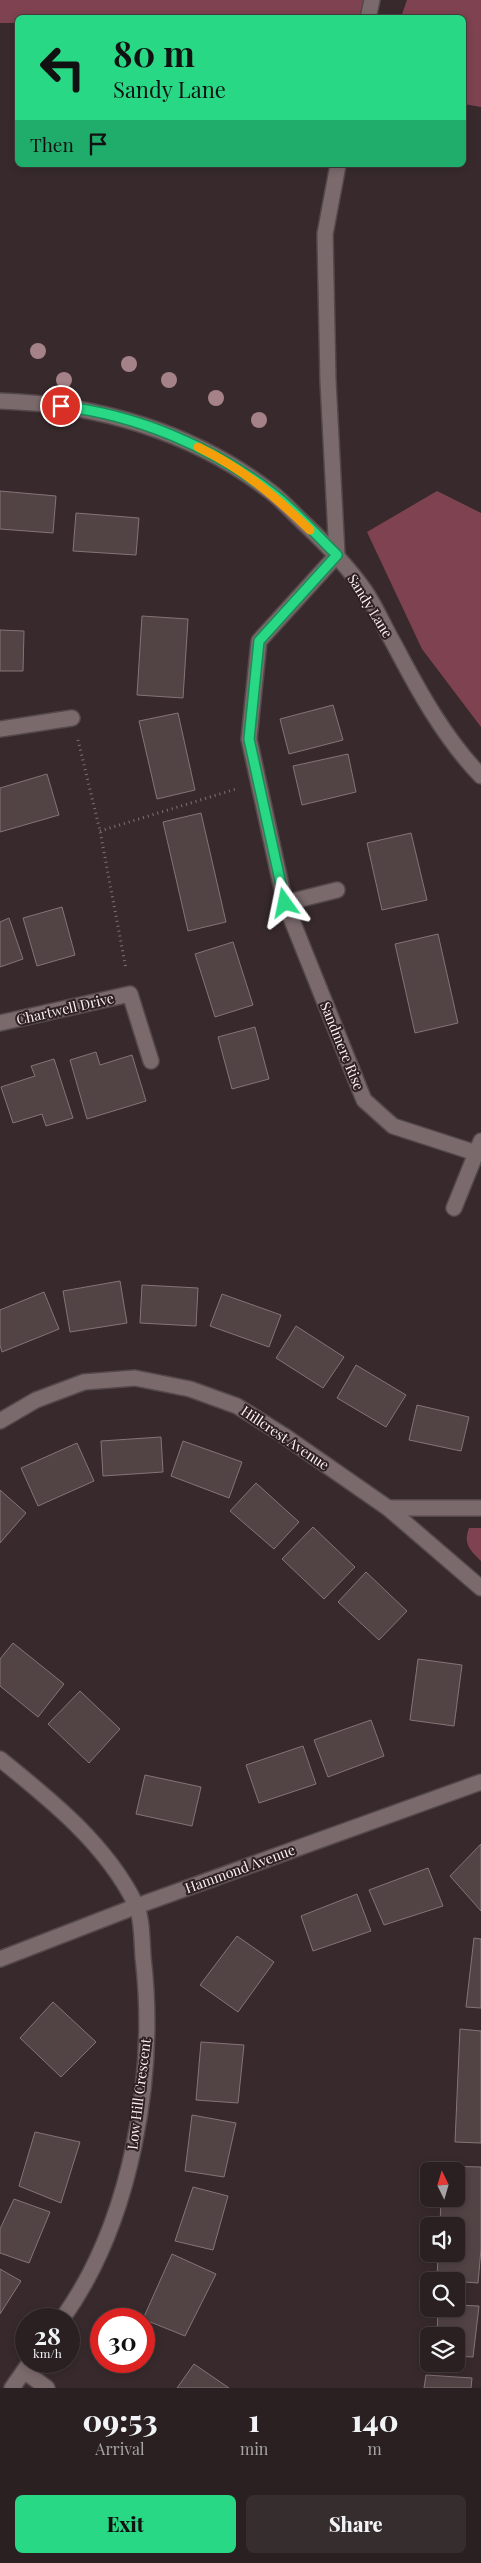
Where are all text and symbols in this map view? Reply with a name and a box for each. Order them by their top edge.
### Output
text: 80 m [113,29,195,76]
icon: left [30,35,95,100]
text: Sandy Lane [113,74,226,104]
icon: arrive [84,130,112,158]
text: Then [30,131,74,157]
pin [40,385,82,427]
icon: arrive [47,392,75,420]
street label: Sandy Lane [343,570,398,641]
position arrow [258,876,310,928]
street label: Chartwell Drive [14,988,116,1029]
street label: Sandmere Rise [316,999,369,1093]
street label: Hillcrest Avenue [237,1401,333,1474]
street label: Hammond Avenue [182,1840,297,1897]
street label: Low Hill Crescent [122,2036,155,2151]
north arrow [420,2162,465,2208]
map controls [420,2162,465,2372]
button: sound [420,2217,465,2262]
button: search [420,2272,465,2317]
speed limit sign: 30 [90,2308,155,2373]
text: 28 [34,2318,61,2351]
button: layers [420,2327,465,2372]
text: km/h [33,2345,62,2361]
text: 09:53 [82,2400,157,2440]
text: 1 [248,2400,260,2440]
text: 140 [351,2400,399,2440]
text: Arrival [95,2438,145,2459]
text: min [240,2438,268,2459]
text: m [368,2438,382,2459]
button: Exit [15,2495,236,2553]
button: Share [246,2495,466,2553]

